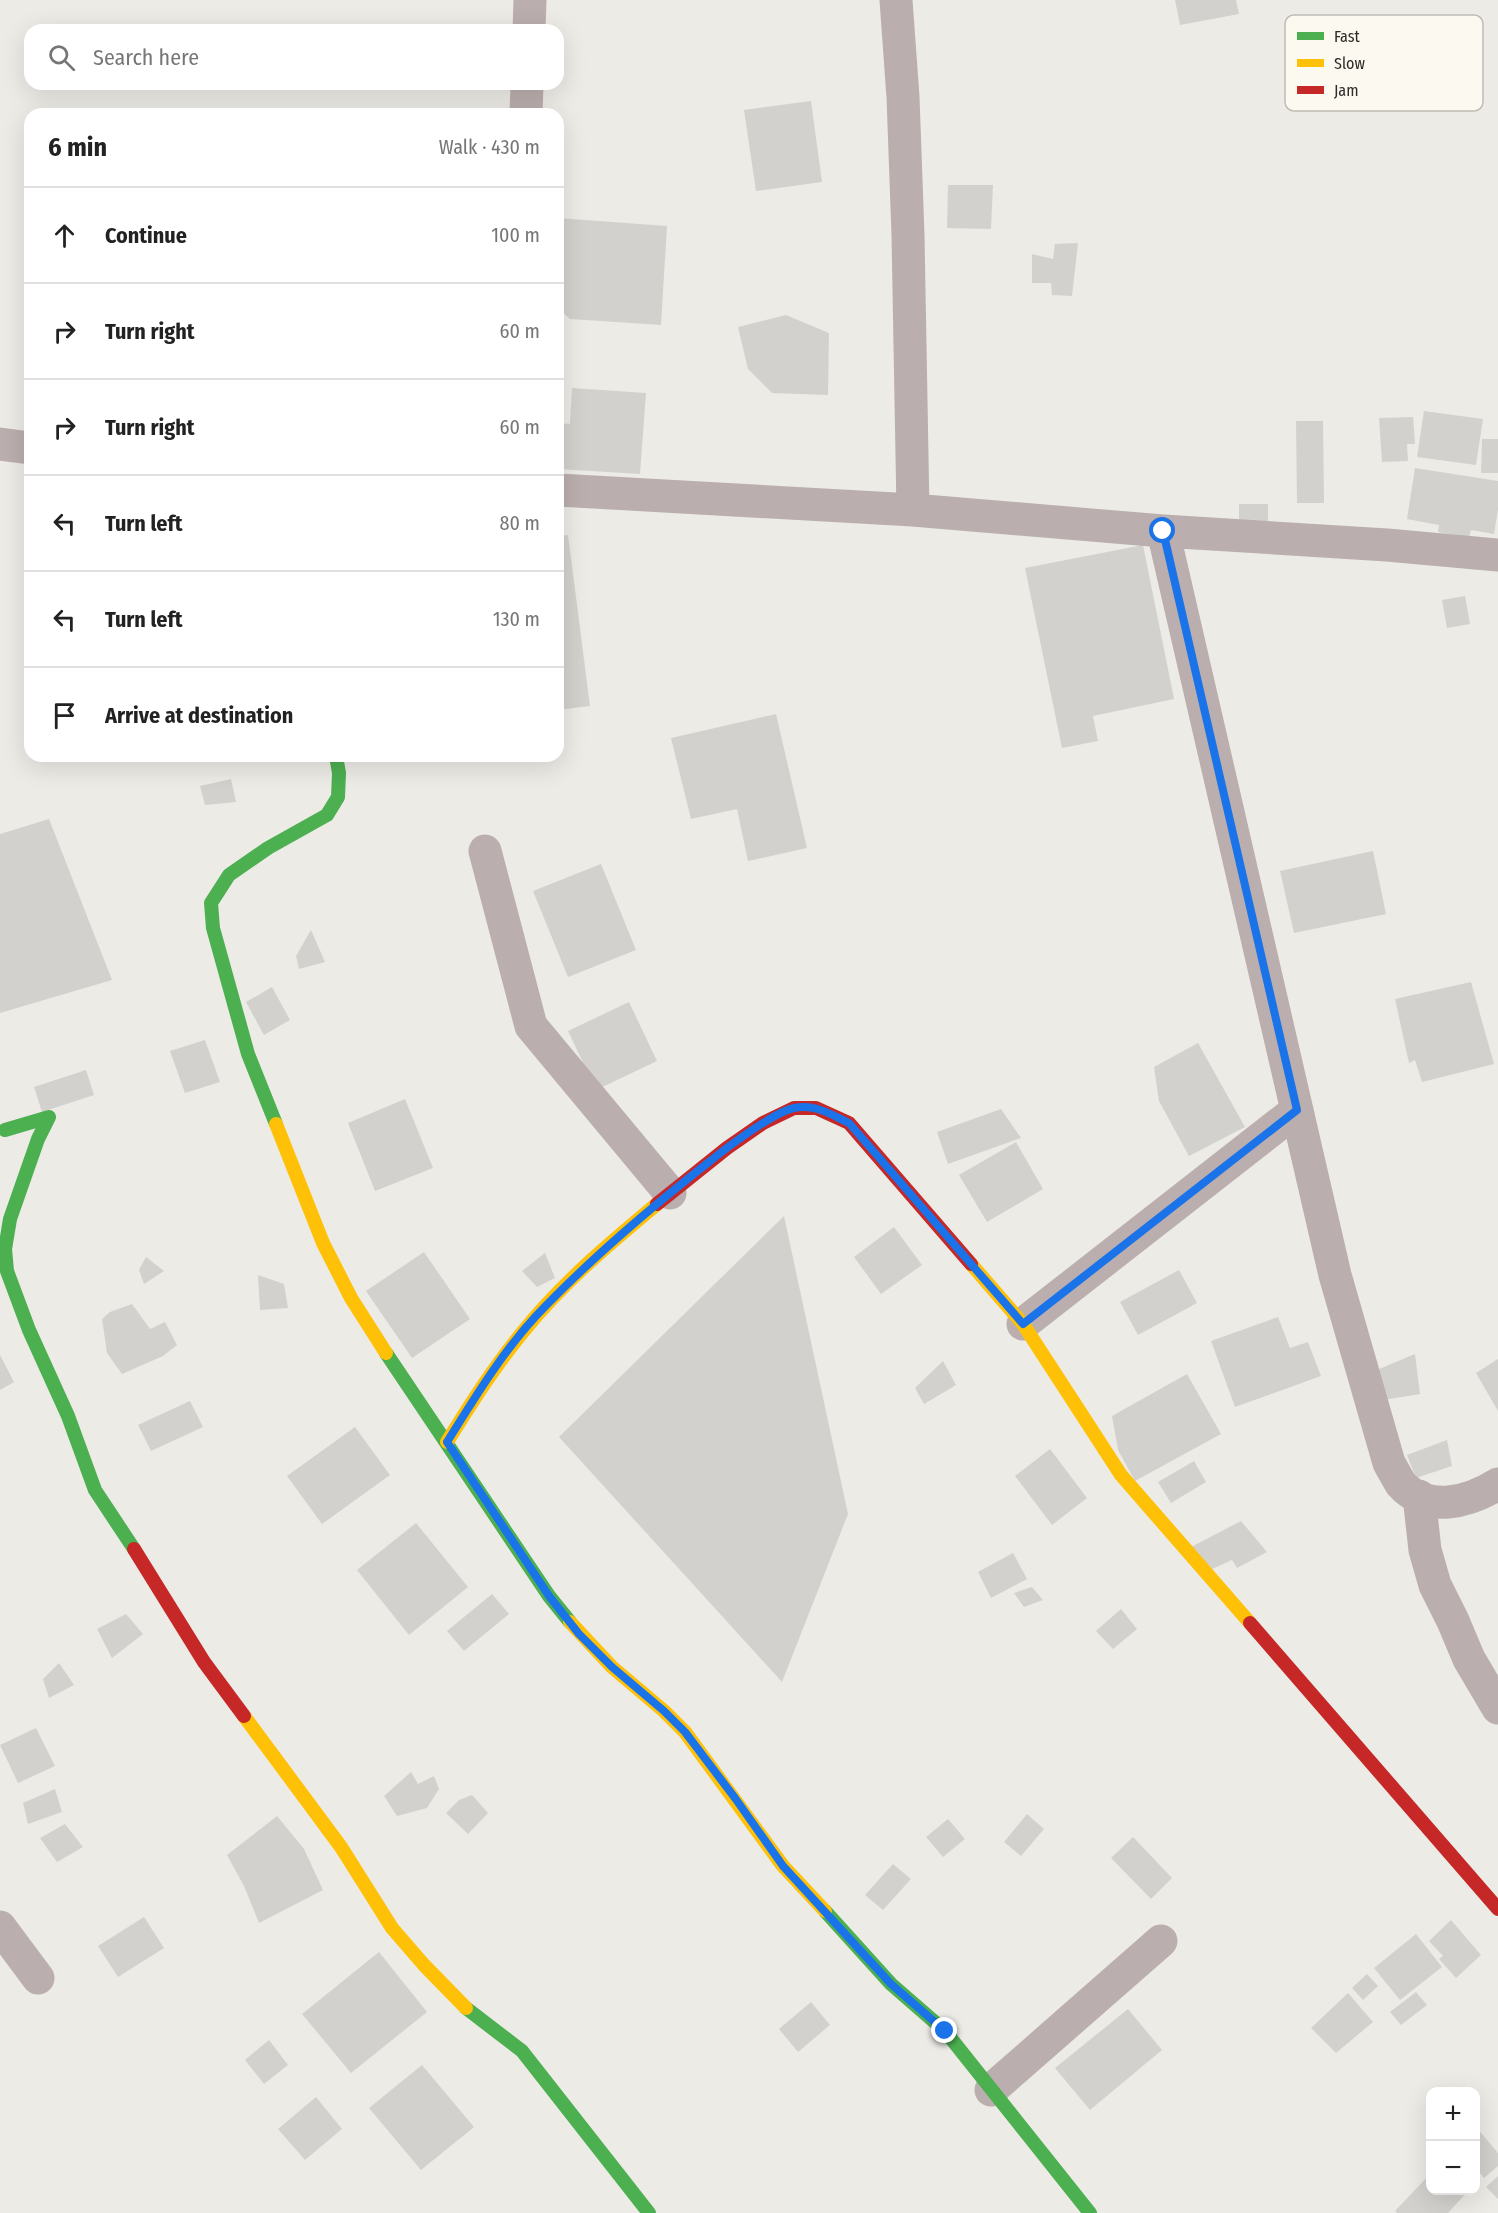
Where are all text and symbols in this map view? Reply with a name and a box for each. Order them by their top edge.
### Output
legend [1285,15,1483,111]
search box [24,24,564,90]
text: Fast [1334,27,1361,46]
icon: search [45,41,78,74]
text: Search here [93,44,199,71]
text: Slow [1334,54,1365,73]
text: Jam [1334,81,1359,100]
text: 6 min [48,132,107,163]
text: Walk · 430 m [439,135,540,159]
icon: ahead [48,219,81,252]
text: Continue [105,222,187,249]
text: 100 m [491,223,540,247]
icon: right [48,315,81,348]
text: Turn right [105,318,194,345]
text: 60 m [500,319,540,343]
icon: right [48,411,81,444]
text: Turn right [105,414,194,441]
text: 60 m [500,415,540,439]
icon: left [48,507,81,540]
text: Turn left [105,510,183,537]
text: 80 m [500,511,540,535]
route start [1149,517,1175,543]
icon: left [48,603,81,636]
text: Turn left [105,606,183,633]
text: 130 m [493,607,540,631]
icon: arrive [48,699,81,732]
text: Arrive at destination [105,702,293,729]
route end [931,2017,957,2043]
map controls [1426,2087,1480,2195]
button: + [1426,2087,1480,2141]
button: − [1426,2141,1480,2195]

